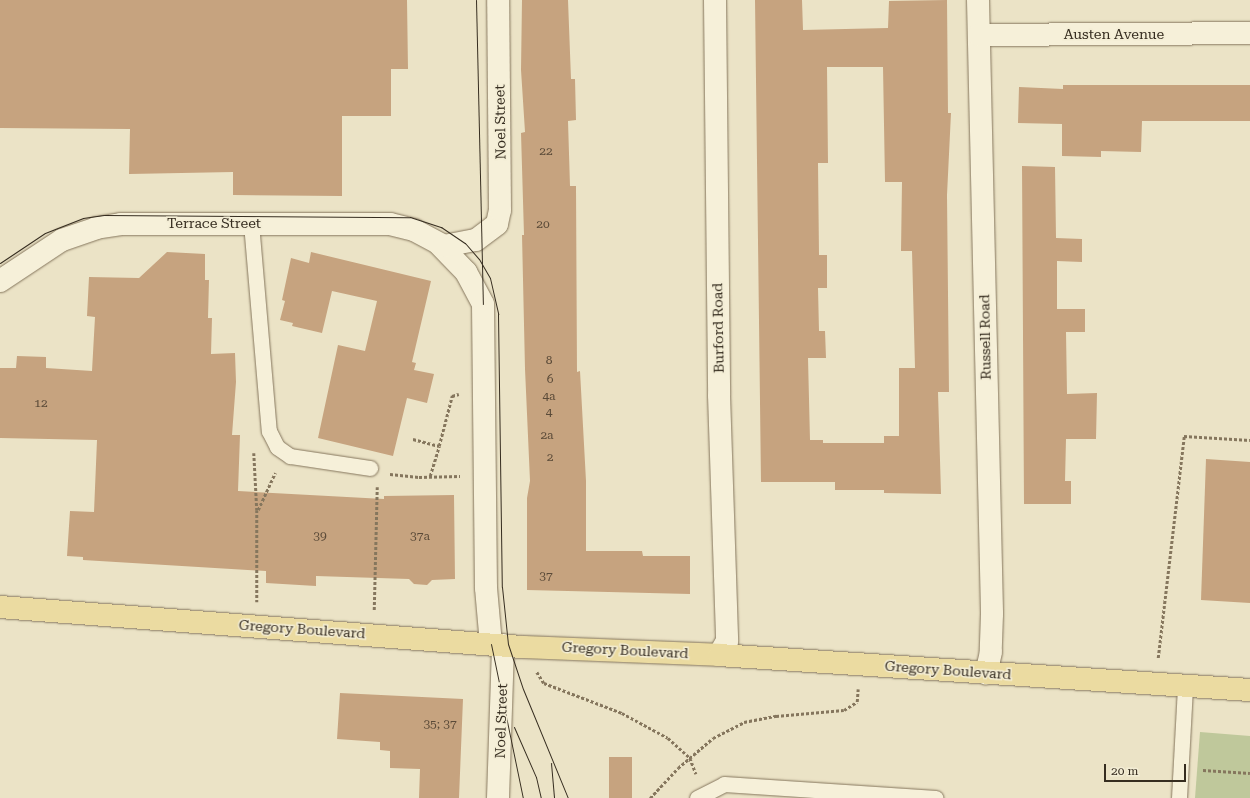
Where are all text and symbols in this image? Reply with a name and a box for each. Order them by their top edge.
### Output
street label: Austen Avenue [1064,26,1164,42]
street label: Noel Street [491,84,509,160]
house number: 22 [539,145,553,159]
street label: Terrace Street [167,215,261,231]
house number: 20 [536,218,550,232]
street label: Burford Road [709,283,727,373]
street label: Russell Road [976,294,994,380]
house number: 8 [546,354,552,368]
house number: 6 [547,373,553,387]
house number: 4a [542,390,556,404]
house number: 12 [34,397,48,411]
house number: 4 [546,406,552,420]
house number: 2a [540,429,554,443]
house number: 2 [547,451,553,465]
house number: 39 [313,530,327,544]
house number: 37a [410,530,430,544]
house number: 37 [539,570,553,584]
street label: Gregory Boulevard [238,616,366,642]
street label: Gregory Boulevard [561,638,689,662]
street label: Gregory Boulevard [884,657,1012,683]
street label: Noel Street [491,683,511,759]
house number: 35; 37 [423,718,457,732]
scale bar [1106,756,1188,782]
text: 20 m [1111,764,1138,778]

